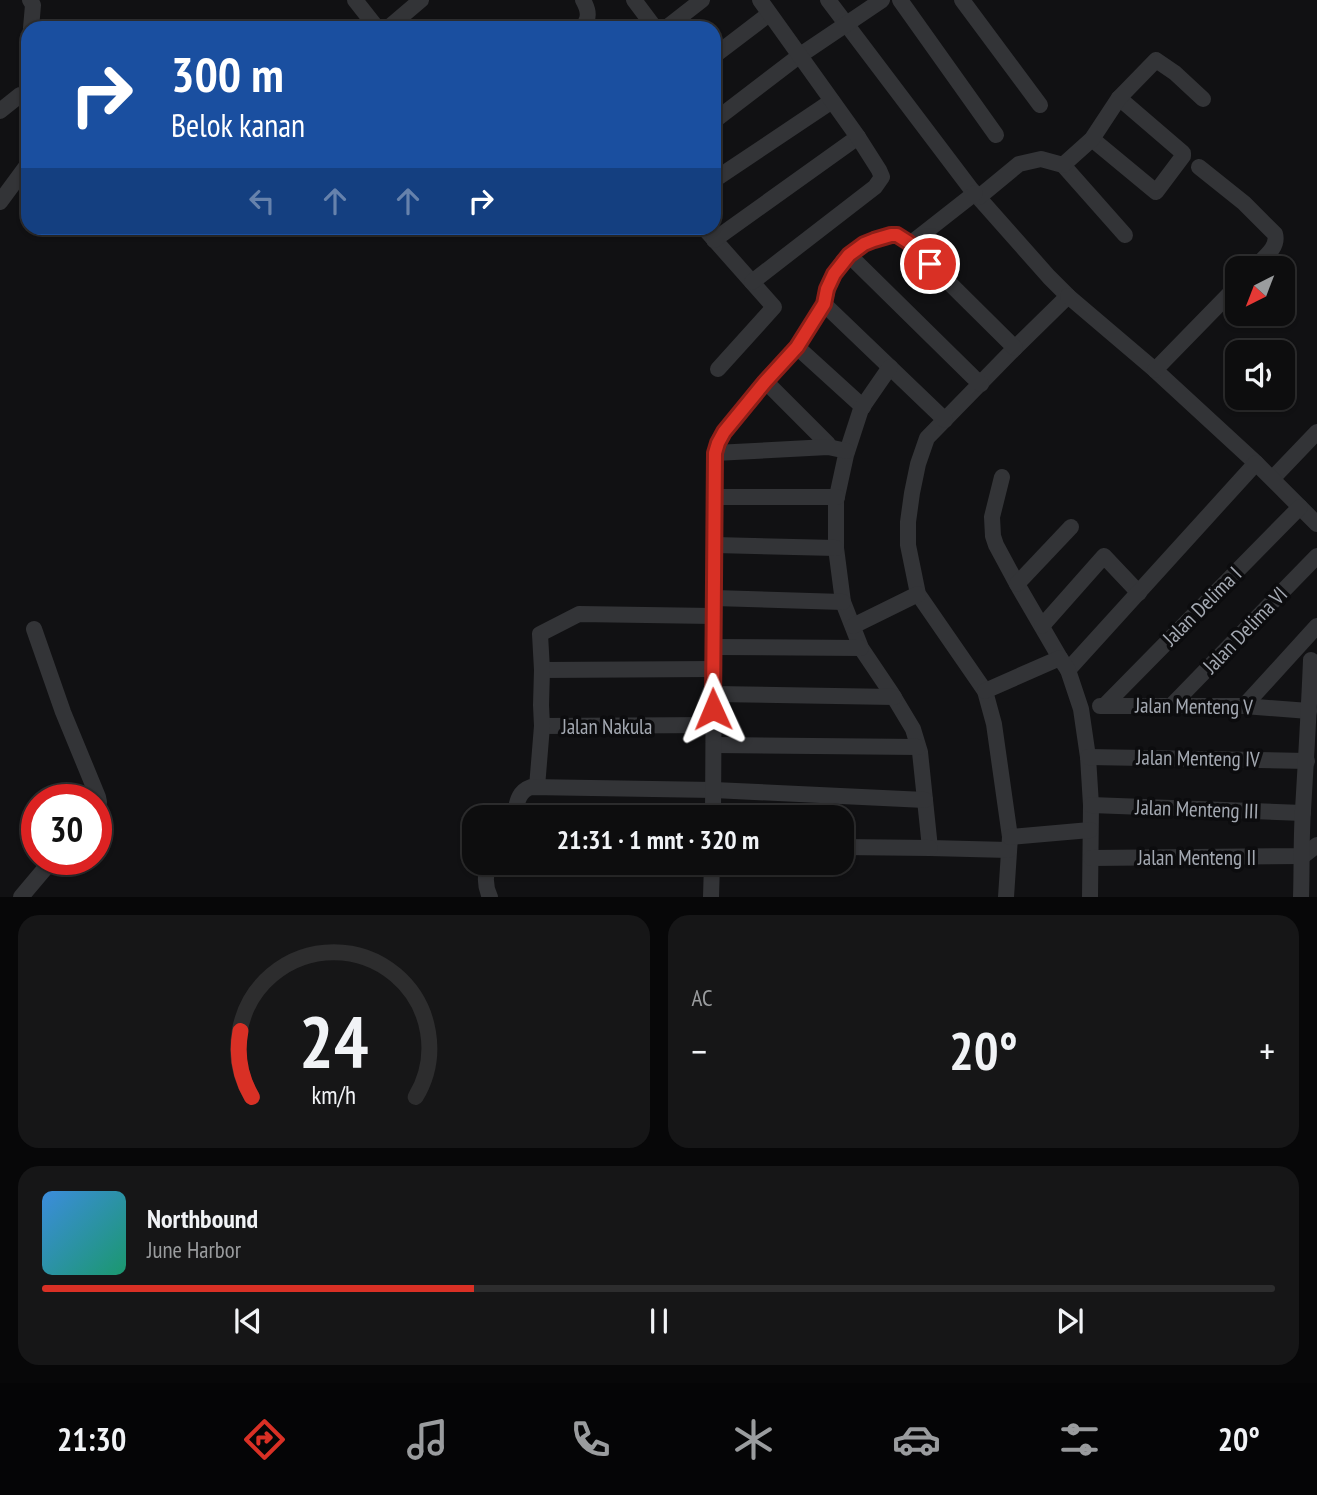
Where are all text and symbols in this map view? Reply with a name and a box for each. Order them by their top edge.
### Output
text: 300 m [171,42,284,106]
icon: right [56,49,147,140]
text: Belok kanan [171,104,305,146]
icon: left [243,182,281,220]
icon: ahead [316,182,354,220]
icon: ahead [389,182,427,220]
icon: right [462,182,500,220]
pin [900,234,960,294]
icon: arrive [911,245,949,283]
north arrow [1225,256,1295,326]
map controls [1225,256,1295,410]
button: sound [1225,340,1295,410]
street label: Jalan Delima I [1156,561,1247,652]
street label: Jalan Delima VI [1196,581,1293,680]
position arrow [676,672,750,746]
street label: Jalan Menteng V [1134,691,1253,721]
street label: Jalan Nakula [561,713,652,740]
street label: Jalan Menteng IV [1135,743,1260,773]
speed limit sign: 30 [21,784,112,875]
street label: Jalan Menteng III [1134,793,1259,825]
text: 21:31 · 1 mnt · 320 m [557,823,759,856]
street label: Jalan Menteng II [1137,844,1256,871]
text: AC [692,983,712,1012]
text: 24 [299,994,369,1088]
text: 20° [949,1017,1018,1084]
text: − [692,1026,707,1075]
text: + [1259,1026,1275,1075]
text: km/h [312,1079,356,1111]
text: Northbound [147,1202,258,1235]
text: June Harbor [147,1235,241,1264]
icon: previous [229,1302,267,1340]
icon: pause [640,1302,678,1340]
icon: next [1051,1302,1089,1340]
icon: directions [240,1415,289,1464]
icon: music [403,1415,452,1464]
icon: phone [566,1415,615,1464]
icon: climate [729,1415,778,1464]
icon: car [892,1415,941,1464]
icon: filters [1055,1415,1104,1464]
text: 21:30 [57,1418,126,1460]
text: 20° [1218,1418,1260,1460]

